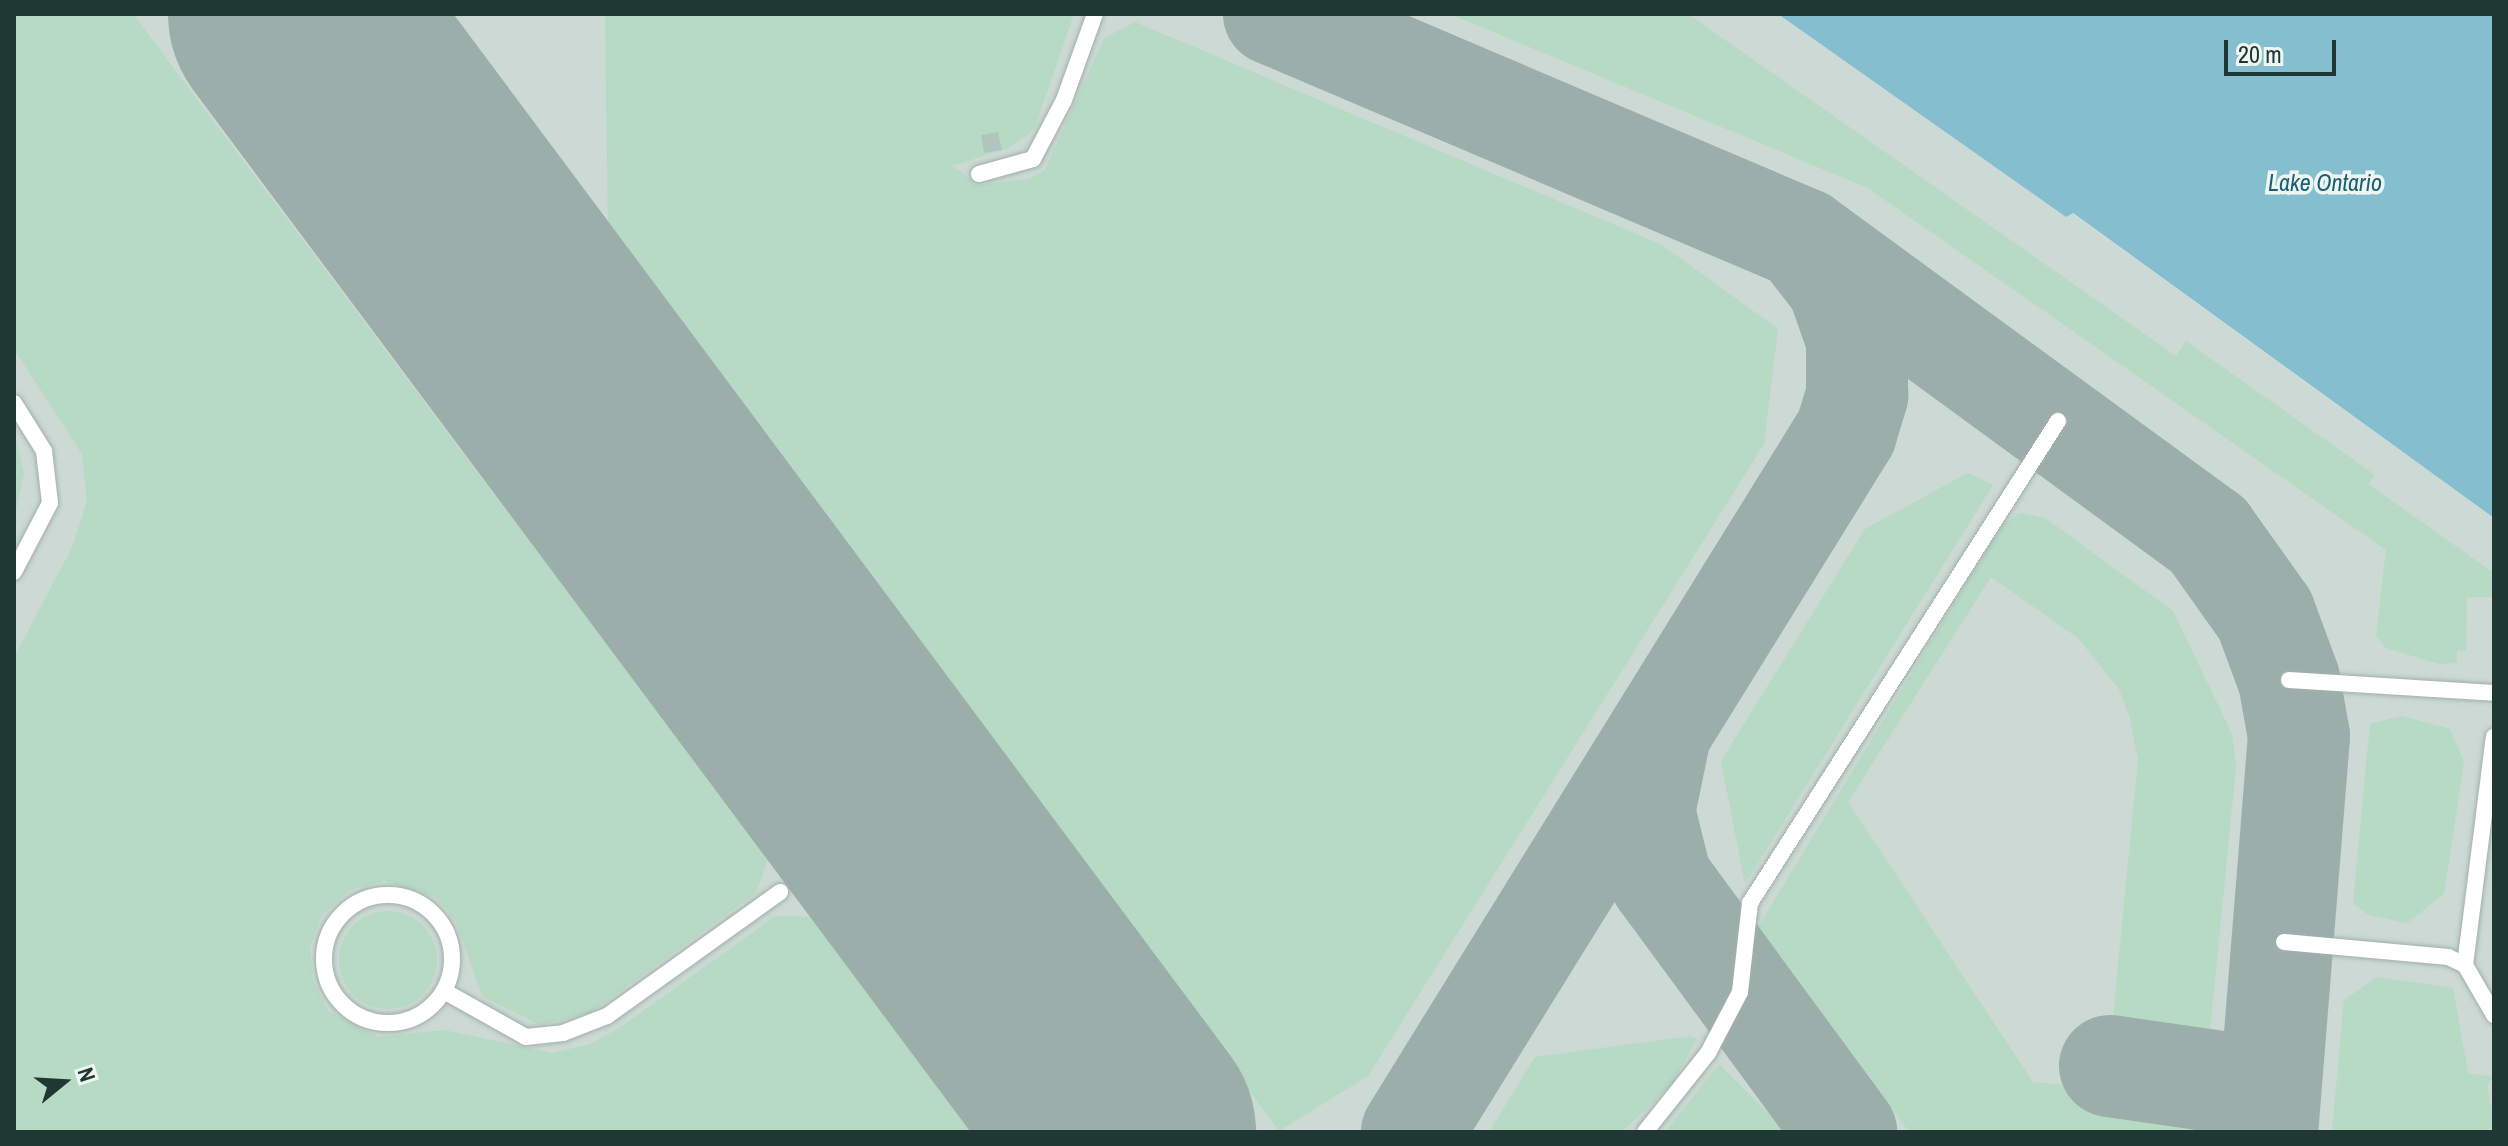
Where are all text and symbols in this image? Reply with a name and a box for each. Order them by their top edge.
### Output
scale bar [2228,24,2340,74]
text: 20 m [2238,38,2282,70]
water label: Lake Ontario [2268,169,2382,197]
north arrow [24,1042,104,1122]
text: N [71,1064,103,1085]

